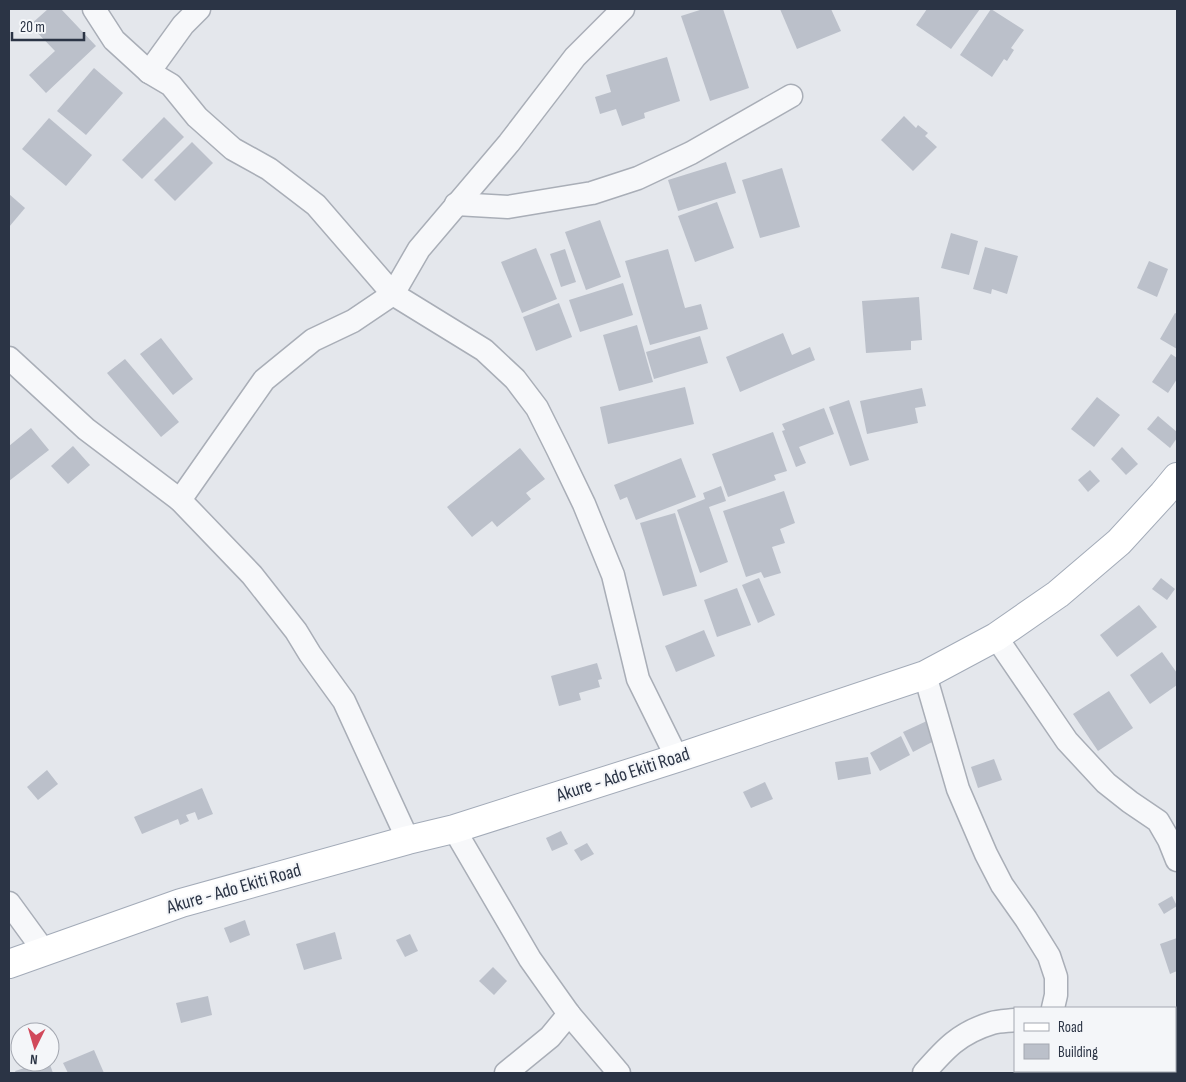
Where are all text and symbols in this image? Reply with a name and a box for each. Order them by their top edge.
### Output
scale bar [12,10,85,42]
text: 20 m [20,18,45,37]
street label: Akure - Ado Ekiti Road [553,743,693,808]
street label: Akure - Ado Ekiti Road [163,859,304,919]
legend [1014,1007,1176,1072]
text: Road [1058,1018,1083,1037]
north arrow [10,1022,60,1072]
text: Building [1058,1043,1098,1062]
text: N [29,1051,38,1068]

